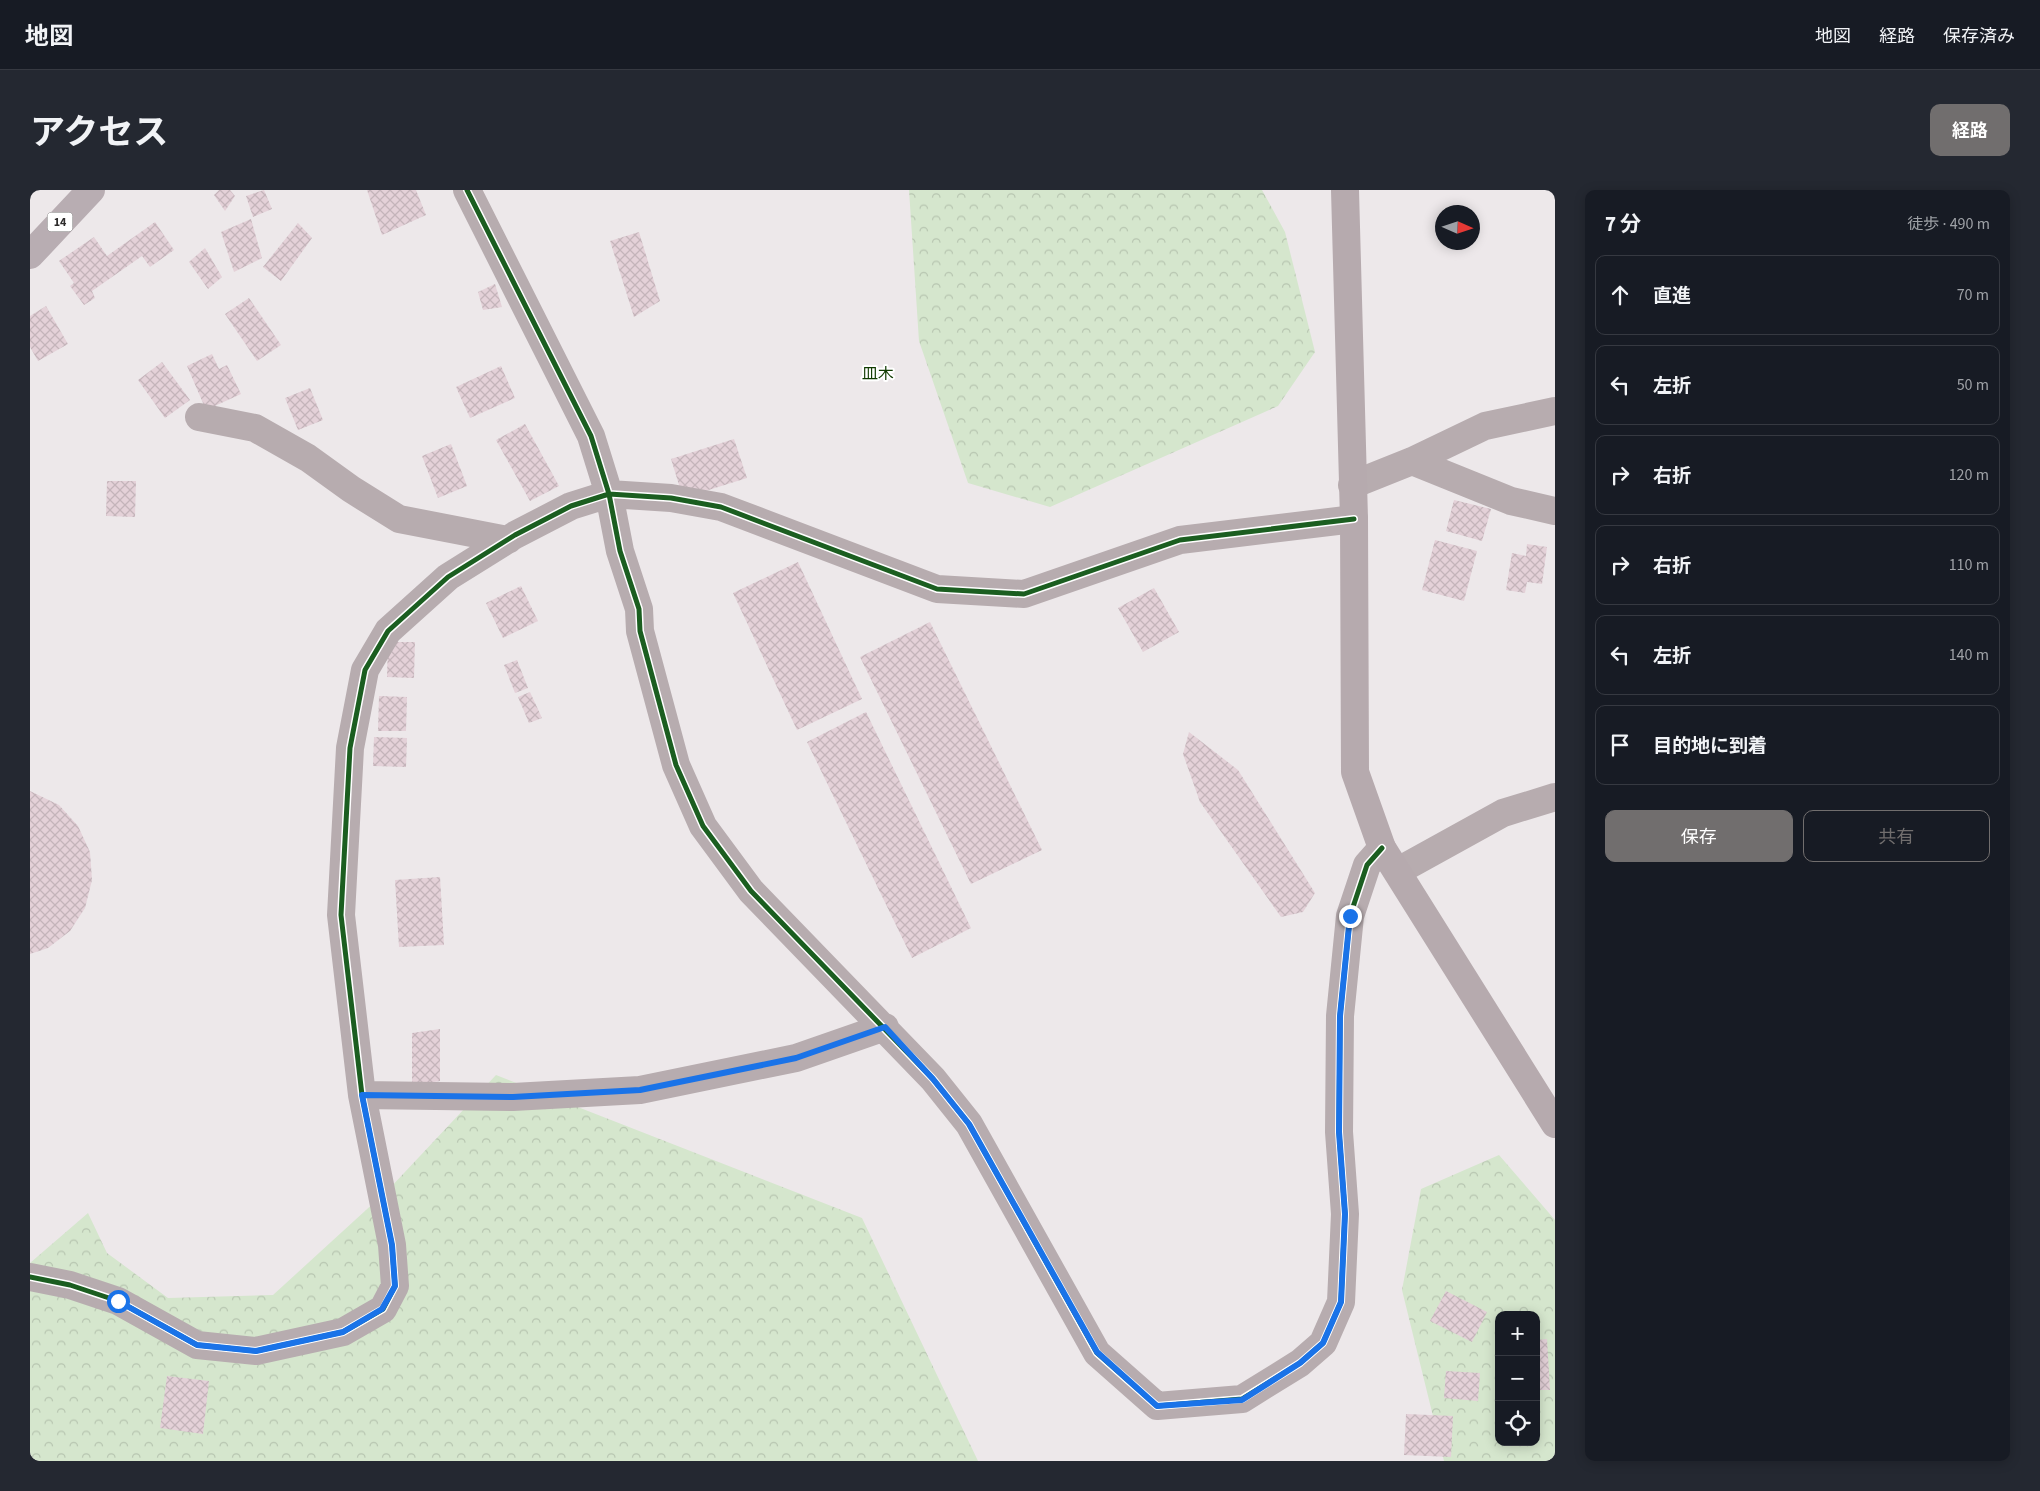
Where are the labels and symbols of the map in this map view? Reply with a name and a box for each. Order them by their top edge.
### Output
north arrow [1435,205,1480,250]
road number: 14 [48,212,72,232]
district label: 皿木 [862,363,894,385]
route end [1339,905,1362,928]
route start [107,1290,130,1313]

